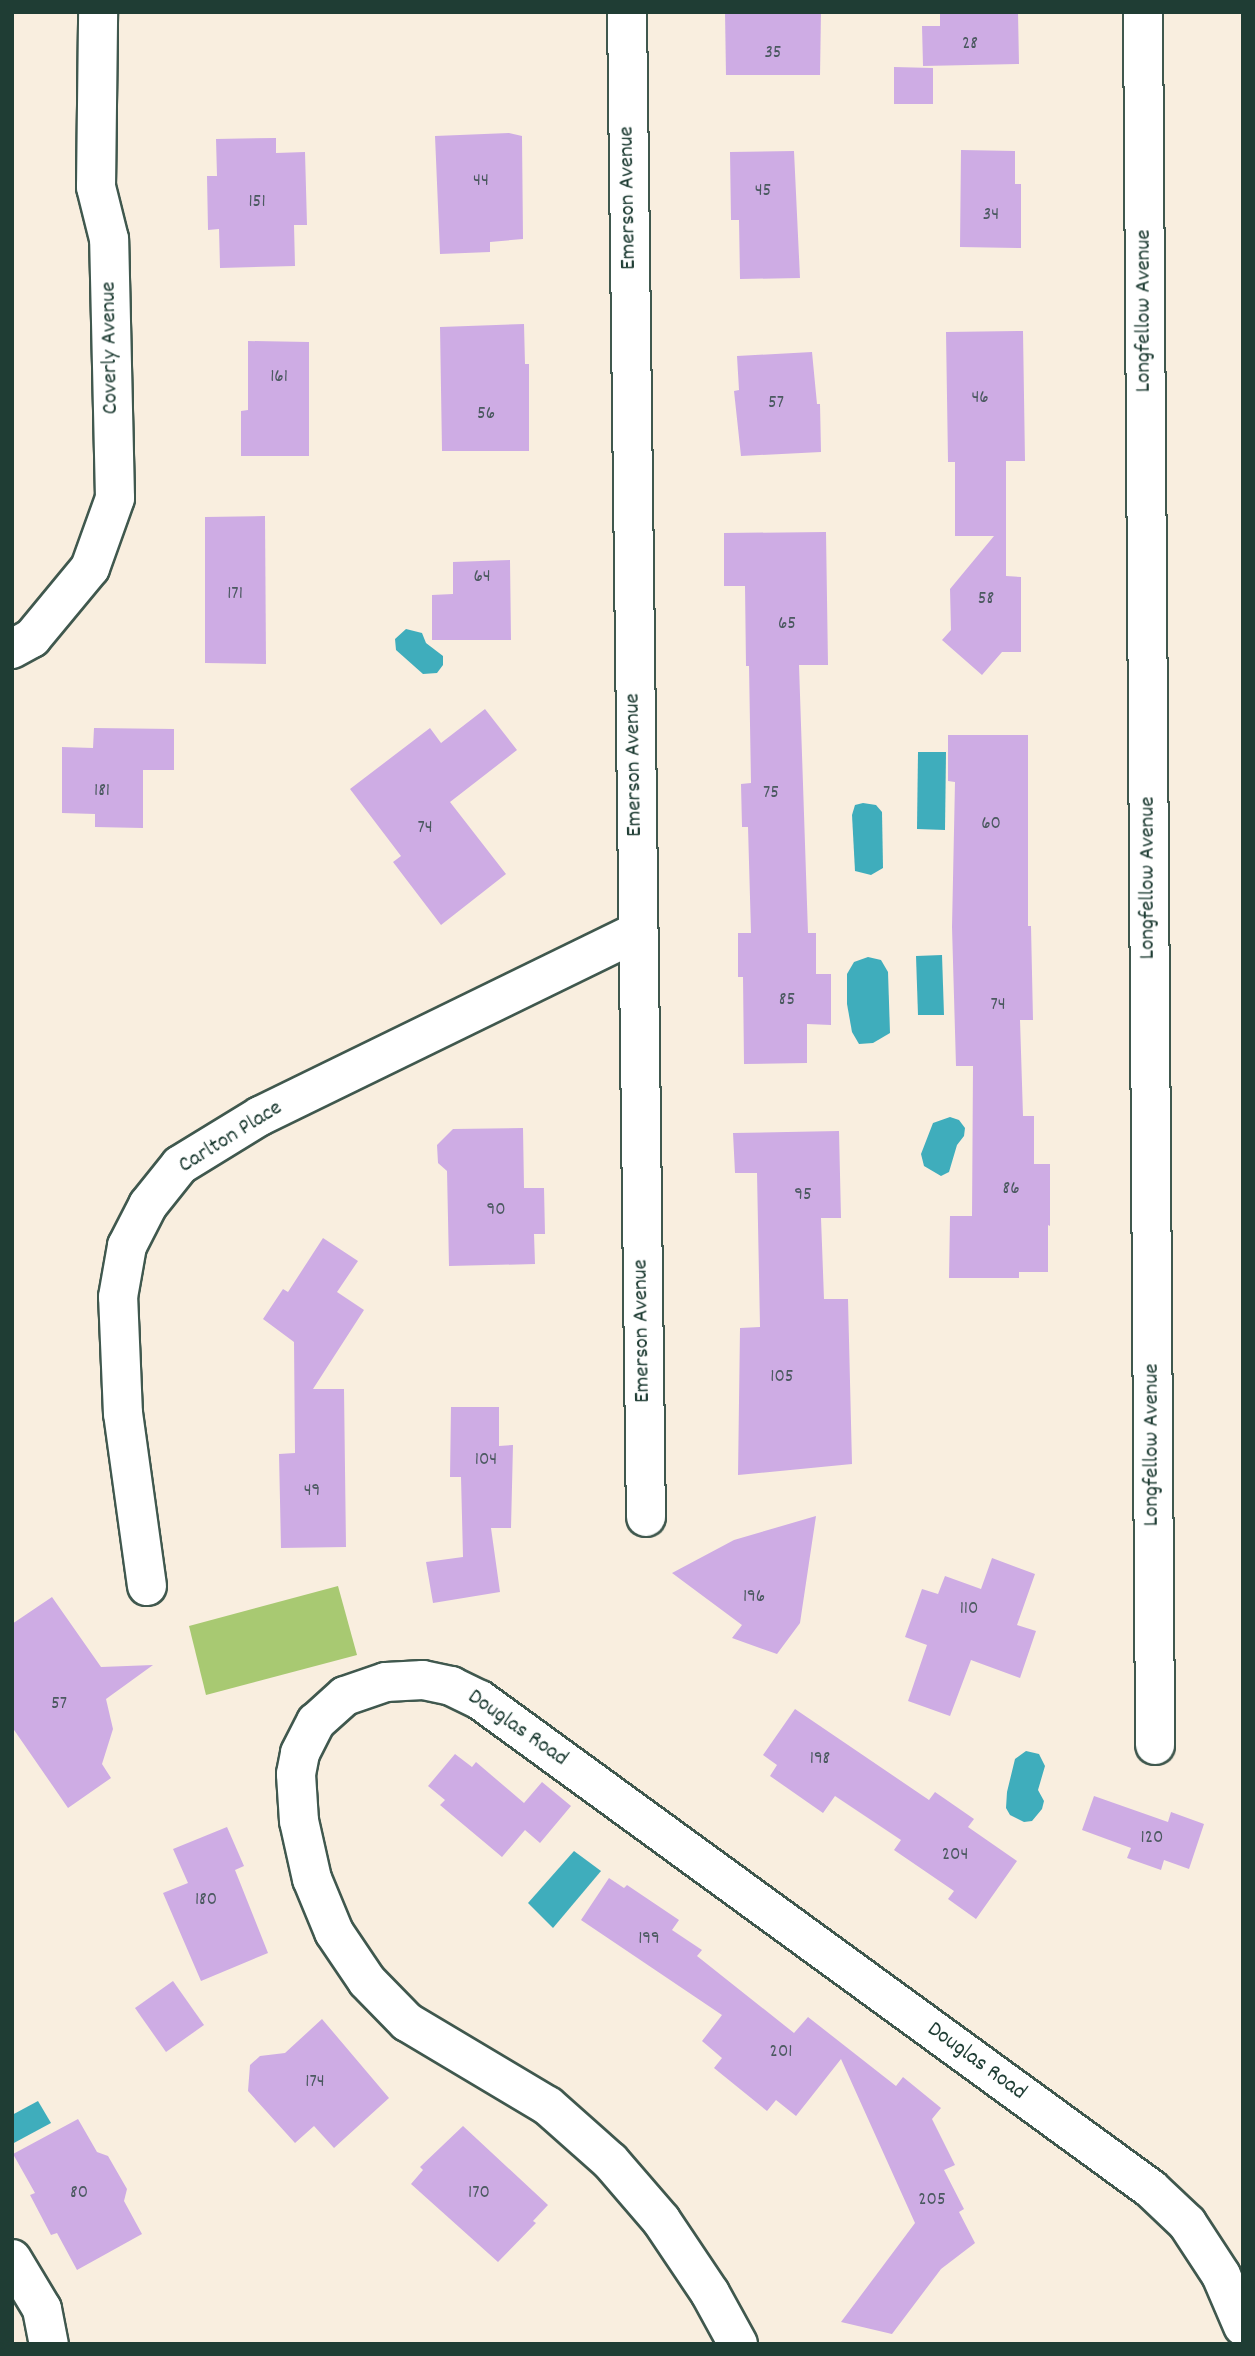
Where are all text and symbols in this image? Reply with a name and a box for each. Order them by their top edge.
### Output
house number: 28 [962,34,978,56]
house number: 35 [764,43,782,65]
street label: Emerson Avenue [614,126,644,270]
house number: 44 [473,171,489,193]
house number: 45 [755,181,771,203]
house number: 151 [248,192,266,214]
house number: 34 [983,205,999,227]
street label: Longfellow Avenue [1131,230,1159,392]
street label: Coverly Avenue [96,281,126,415]
house number: 161 [270,367,288,389]
house number: 46 [971,388,989,410]
house number: 57 [768,393,784,415]
house number: 56 [477,404,495,426]
house number: 64 [473,567,491,589]
house number: 171 [227,584,243,606]
house number: 58 [978,589,994,611]
house number: 65 [778,614,796,636]
street label: Emerson Avenue [620,693,650,837]
house number: 181 [94,781,110,803]
house number: 75 [763,783,779,805]
street label: Longfellow Avenue [1135,797,1163,959]
house number: 60 [981,814,1001,836]
house number: 74 [417,818,433,840]
house number: 85 [779,990,795,1012]
house number: 74 [990,995,1006,1017]
street label: Carlton Place [174,1095,288,1181]
house number: 86 [1003,1179,1019,1201]
house number: 95 [794,1185,812,1207]
house number: 90 [486,1200,506,1222]
street label: Emerson Avenue [628,1259,658,1403]
street label: Longfellow Avenue [1139,1364,1167,1526]
house number: 105 [770,1367,794,1389]
house number: 104 [475,1450,497,1472]
house number: 49 [304,1481,320,1503]
house number: 196 [743,1587,765,1609]
house number: 110 [960,1599,978,1621]
street label: Douglas Road [461,1684,573,1774]
house number: 57 [51,1694,67,1716]
house number: 198 [810,1749,830,1771]
house number: 120 [1141,1828,1163,1850]
house number: 204 [942,1845,968,1867]
house number: 180 [195,1890,217,1912]
house number: 199 [638,1929,660,1951]
street label: Douglas Road [921,2017,1031,2107]
house number: 201 [770,2042,792,2064]
house number: 174 [305,2072,325,2094]
house number: 80 [70,2183,88,2205]
house number: 170 [468,2183,490,2205]
house number: 205 [918,2190,946,2212]

